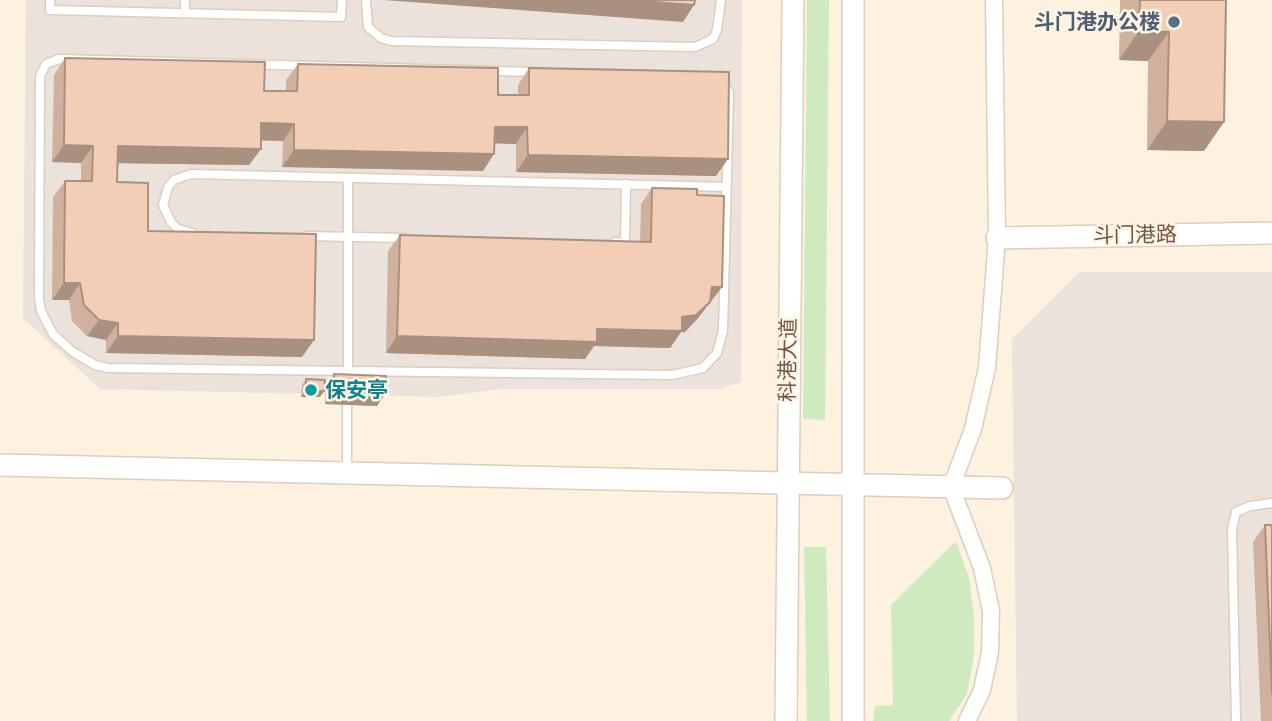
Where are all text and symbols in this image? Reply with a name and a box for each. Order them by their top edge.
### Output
place label: 斗门港办公楼 [1034,9,1160,35]
marker: 斗门港办公楼 [1166,14,1182,30]
street label: 斗门港路 [1093,222,1177,248]
street label: 科港大道 [775,318,801,402]
place label: 保安亭 [325,377,388,403]
marker: 保安亭 [303,382,319,398]

